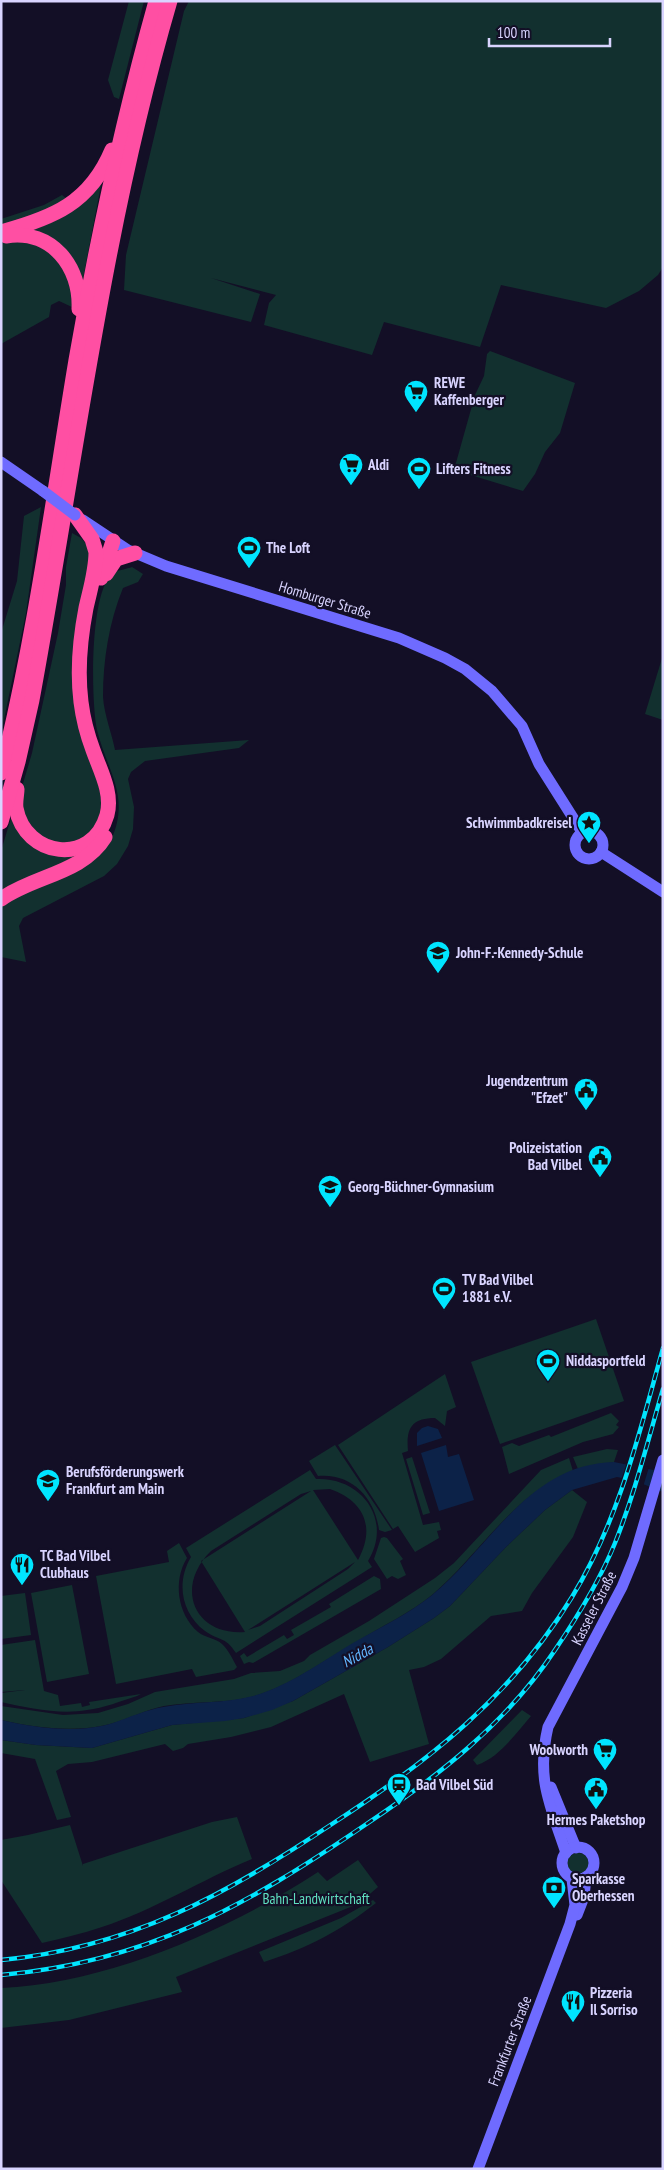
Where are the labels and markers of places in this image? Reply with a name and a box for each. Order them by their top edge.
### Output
place label: REWE Kaffenberger [434,373,504,409]
supermarket icon: REWE Kaffenberger [403,379,429,413]
supermarket icon: Aldi [338,452,364,486]
place label: Aldi [367,455,389,474]
sports icon: Lifters Fitness [406,456,432,490]
place label: Lifters Fitness [436,459,511,478]
sports icon: The Loft [236,535,262,569]
place label: The Loft [266,538,311,557]
place icon: Schwimmbadkreisel [576,810,602,844]
place label: Schwimmbadkreisel [466,813,572,832]
school or university icon: John-F.-Kennedy-Schule [425,940,451,974]
place label: John-F.-Kennedy-Schule [455,943,583,962]
place label: Jugendzentrum "Efzet" [485,1071,568,1107]
public building icon: Jugendzentrum "Efzet" [573,1077,599,1111]
place label: Polizeistation Bad Vilbel [509,1138,582,1174]
public building icon: Polizeistation Bad Vilbel [587,1144,613,1178]
school or university icon: Georg-Büchner-Gymnasium [317,1174,343,1208]
place label: Georg-Büchner-Gymnasium [348,1177,494,1196]
place label: TV Bad Vilbel 1881 e.V. [462,1270,533,1306]
sports icon: TV Bad Vilbel 1881 e.V. [431,1276,457,1310]
sports icon: Niddasportfeld [535,1348,561,1382]
place label: Niddasportfeld [566,1351,646,1370]
place label: Berufsförderungswerk Frankfurt am Main [66,1462,185,1498]
school or university icon: Berufsförderungswerk Frankfurt am Main [35,1468,61,1502]
place label: TC Bad Vilbel Clubhaus [40,1546,111,1582]
restaurant icon: TC Bad Vilbel Clubhaus [9,1552,35,1586]
supermarket icon: Woolworth [592,1737,618,1771]
place label: Woolworth [529,1740,588,1759]
station icon: Bad Vilbel Süd [386,1772,412,1806]
place label: Bad Vilbel Süd [416,1775,494,1794]
public building icon: Hermes Paketshop [583,1776,609,1810]
place label: Hermes Paketshop [547,1810,646,1829]
place label: Sparkasse Oberhessen [572,1869,635,1905]
bank icon: Sparkasse Oberhessen [541,1875,567,1909]
place label: Pizzeria Il Sorriso [590,1983,638,2019]
restaurant icon: Pizzeria Il Sorriso [560,1989,586,2023]

